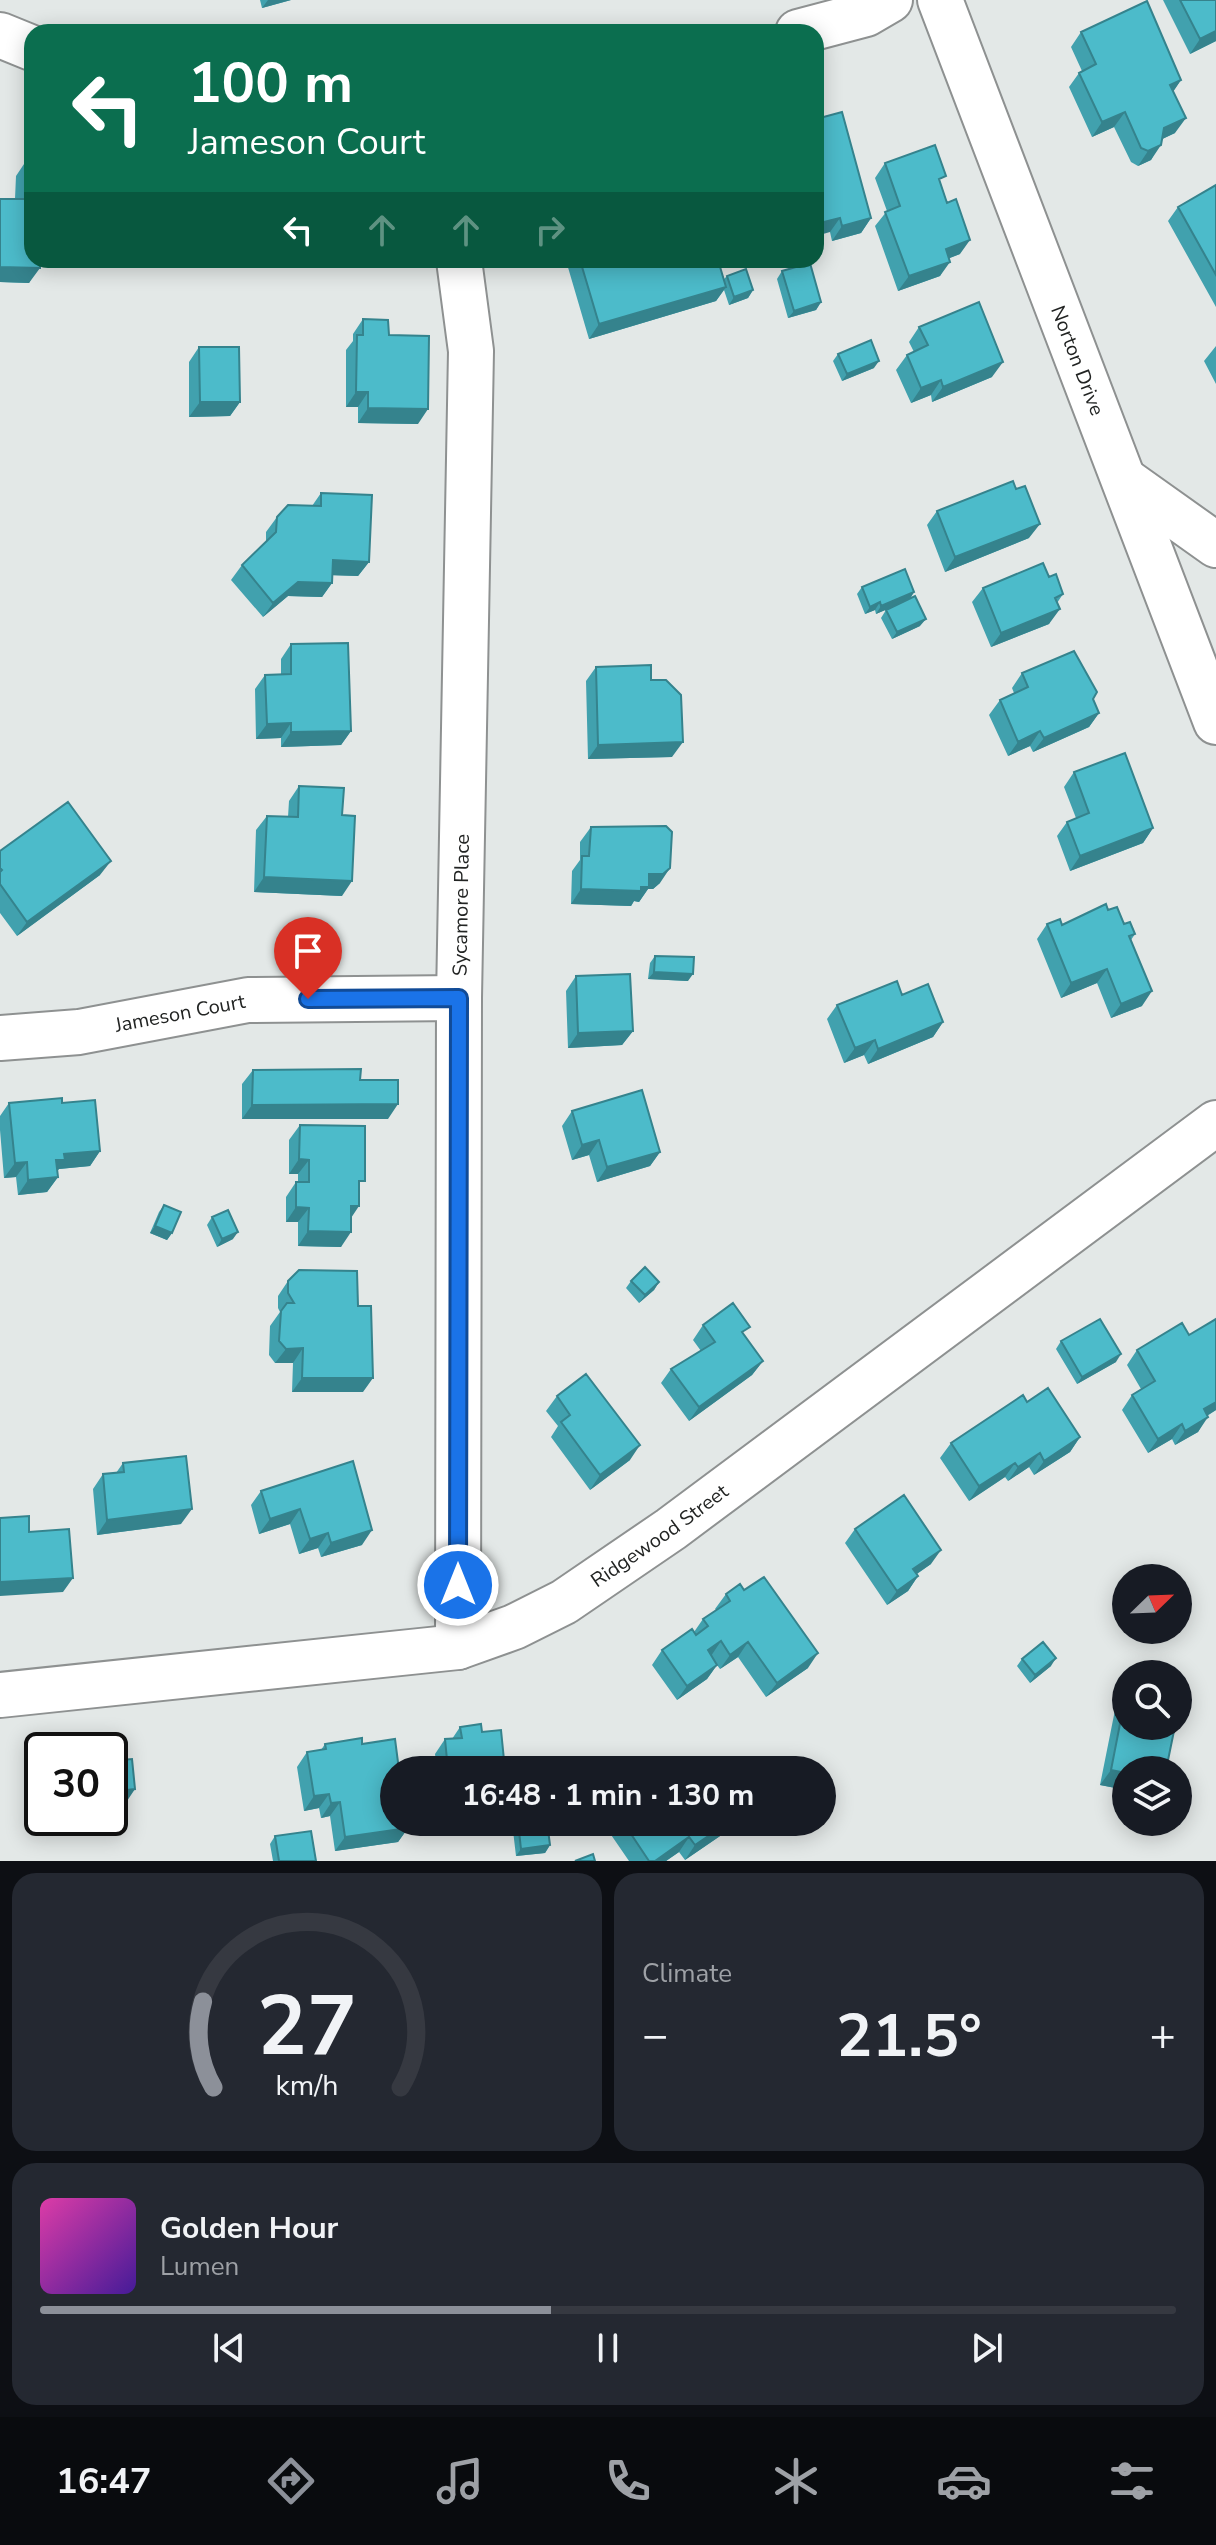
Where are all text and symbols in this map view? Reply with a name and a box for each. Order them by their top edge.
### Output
text: 100 m [188,45,353,122]
icon: left [56,56,160,160]
text: Jameson Court [188,118,425,167]
icon: left [276,208,320,252]
icon: ahead [360,208,404,252]
icon: ahead [444,208,488,252]
icon: right [528,208,572,252]
street label: Norton Drive [1045,302,1111,419]
street label: Sycamore Place [446,834,476,976]
pin [274,917,342,999]
icon: arrive [286,929,330,973]
street label: Jameson Court [112,987,248,1039]
street label: Ridgewood Street [585,1477,734,1593]
position arrow [416,1543,500,1627]
north arrow [1112,1564,1192,1644]
map controls [1112,1564,1192,1836]
button: search [1112,1660,1192,1740]
speed limit sign: 30 [24,1732,128,1836]
button: layers [1112,1756,1192,1836]
text: 16:48 · 1 min · 130 m [462,1775,754,1816]
text: Climate [642,1956,732,1991]
text: 27 [257,1970,357,2083]
text: 21.5° [836,1995,982,2077]
text: − [642,2006,668,2066]
text: + [1150,2006,1176,2066]
text: km/h [276,2066,338,2105]
text: Golden Hour [160,2208,338,2249]
text: Lumen [160,2249,239,2284]
icon: previous [207,2326,251,2370]
icon: pause [586,2326,630,2370]
icon: next [965,2326,1009,2370]
icon: directions [263,2453,319,2509]
icon: music [432,2453,488,2509]
icon: phone [600,2453,656,2509]
icon: climate [768,2453,824,2509]
icon: car [936,2453,992,2509]
icon: filters [1104,2453,1160,2509]
text: 16:47 [56,2457,151,2506]

